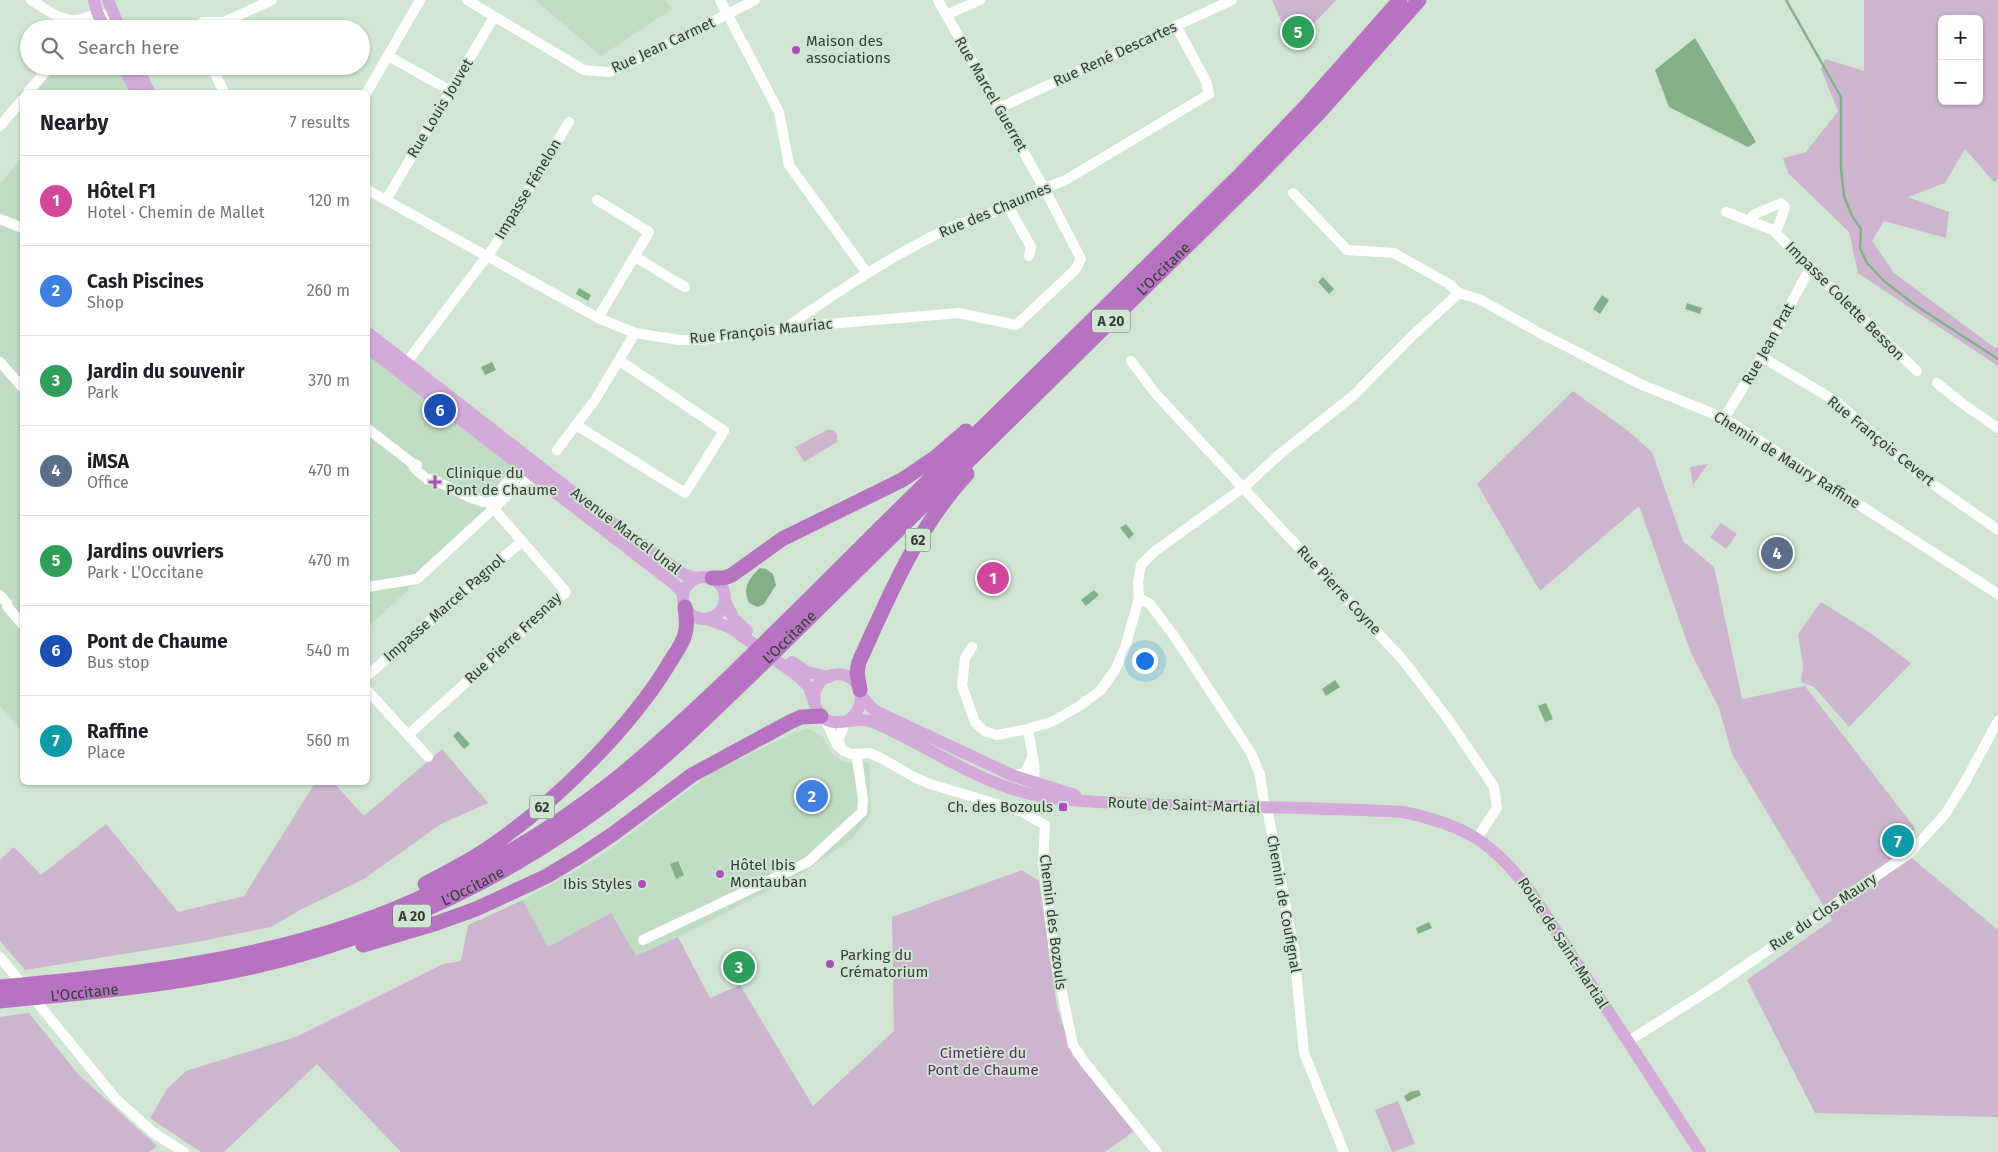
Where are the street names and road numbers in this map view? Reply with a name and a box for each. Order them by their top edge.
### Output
street label: Rue Jean Carmet [608,13,718,77]
street label: Rue René Descartes [1050,18,1180,90]
street label: Rue Marcel Guerret [951,33,1031,155]
street label: Rue Louis Jouvet [403,55,477,161]
street label: Impasse Fénelon [491,136,565,242]
street label: Rue des Chaumes [936,178,1054,242]
street label: Impasse Colette Besson [1782,238,1908,364]
street label: L'Occitane [1133,239,1194,299]
street label: Rue Jean Prat [1738,299,1798,388]
road number: A 20 [1092,310,1130,332]
street label: Rue François Mauriac [689,315,833,347]
street label: Rue François Cevert [1824,392,1939,490]
street label: Chemin de Maury Raffine [1710,407,1864,513]
street label: Avenue Marcel Unal [567,484,685,579]
road number: 62 [906,528,930,552]
street label: Rue Pierre Coyne [1293,542,1385,638]
street label: Impasse Marcel Pagnol [380,550,509,665]
street label: Rue Pierre Fresnay [461,588,566,687]
street label: L'Occitane [759,607,820,668]
street label: Route de Saint-Martial [1107,793,1261,817]
road number: 62 [530,796,554,819]
street label: Chemin de Coufignal [1263,834,1305,975]
street label: Chemin des Bozouls [1036,853,1070,991]
street label: L'Occitane [438,863,507,910]
street label: Rue du Clos Maury [1766,869,1881,955]
street label: Route de Saint-Martial [1514,874,1612,1012]
road number: A 20 [393,904,431,928]
street label: L'Occitane [50,980,120,1005]

